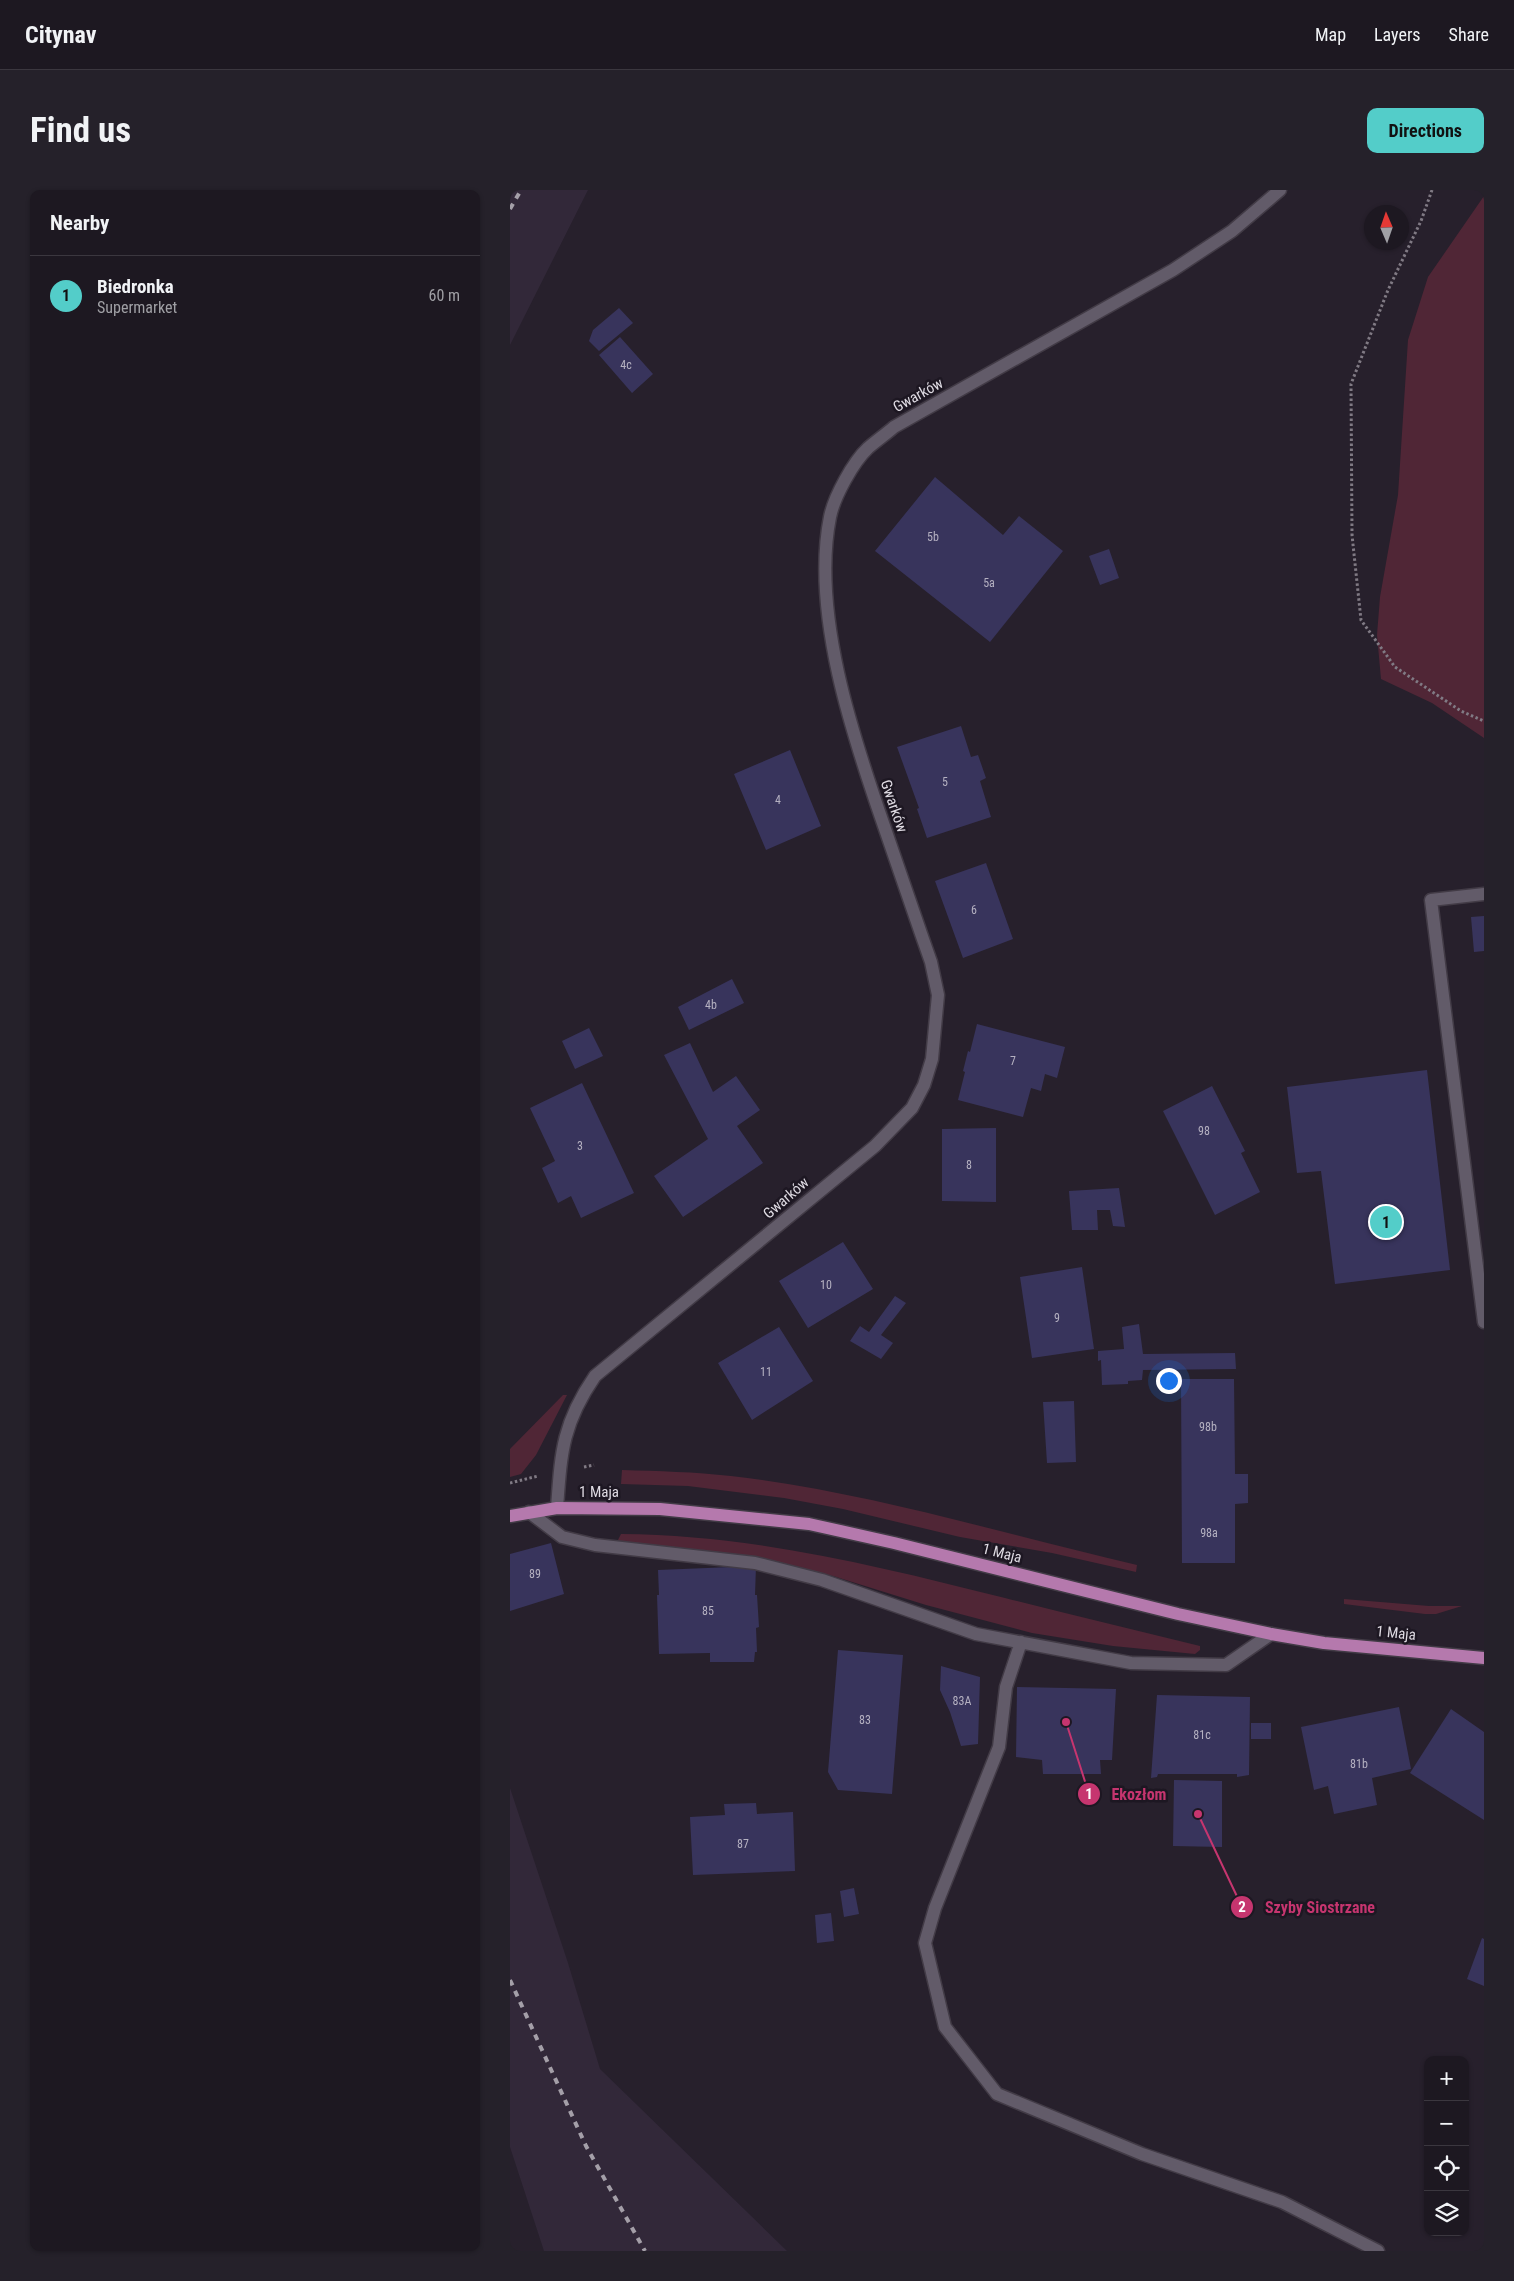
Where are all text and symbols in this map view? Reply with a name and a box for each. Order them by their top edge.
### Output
text: Citynav [25,21,96,49]
text: Map [1315,24,1346,45]
text: Layers [1374,24,1421,45]
text: Share [1449,24,1489,45]
button: Directions [1367,108,1484,153]
text: Find us [30,110,131,151]
north arrow [1364,205,1409,250]
text: Nearby [50,211,109,235]
text: Biedronka [97,275,174,298]
text: 1 [62,286,70,305]
text: 60 m [428,286,460,305]
text: Supermarket [97,298,177,317]
house number: 4c [620,358,632,372]
street label: Gwarków [890,374,946,416]
house number: 5b [927,530,939,544]
house number: 5a [983,576,995,590]
house number: 5 [942,775,948,789]
street label: Gwarków [877,777,911,835]
house number: 4 [775,793,781,807]
house number: 6 [971,903,977,917]
house number: 4b [705,998,717,1012]
house number: 7 [1010,1054,1016,1068]
house number: 98 [1198,1124,1210,1138]
house number: 3 [577,1139,583,1153]
house number: 8 [966,1158,972,1172]
street label: Gwarków [760,1173,813,1223]
pin: 1 [1370,1203,1402,1241]
house number: 10 [820,1278,832,1292]
house number: 9 [1054,1311,1060,1325]
house number: 11 [760,1365,772,1379]
your location [1156,1368,1182,1394]
house number: 98b [1199,1420,1217,1434]
street label: 1 Maja [579,1483,619,1501]
house number: 98a [1200,1526,1218,1540]
street label: 1 Maja [980,1539,1024,1567]
house number: 89 [529,1567,541,1581]
house number: 85 [702,1604,714,1618]
street label: 1 Maja [1375,1622,1417,1644]
house number: 83A [953,1694,971,1708]
house number: 83 [859,1713,871,1727]
house number: 81c [1193,1728,1211,1742]
house number: 81b [1350,1757,1368,1771]
callout: Ekozłom [1076,1778,1176,1809]
text: 1 [1085,1785,1093,1803]
text: Ekozłom [1112,1785,1167,1804]
house number: 87 [737,1837,749,1851]
callout: Szyby Siostrzane [1230,1891,1385,1922]
text: 2 [1238,1898,1246,1916]
text: Szyby Siostrzane [1265,1898,1375,1917]
map controls [1424,2056,1469,2236]
button: + [1424,2056,1469,2101]
button: − [1424,2101,1469,2146]
button: locate [1424,2146,1469,2191]
button: layers [1424,2191,1469,2236]

